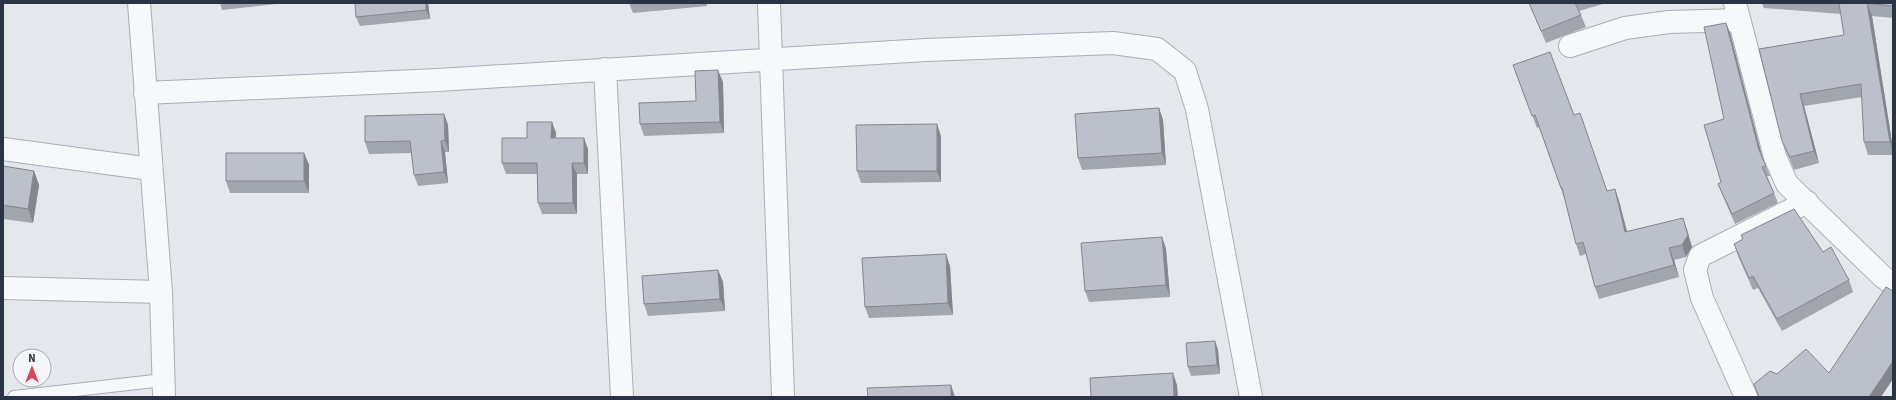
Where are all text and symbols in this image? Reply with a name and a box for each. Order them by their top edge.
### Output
north arrow [12,348,52,388]
text: N [28,351,36,366]

